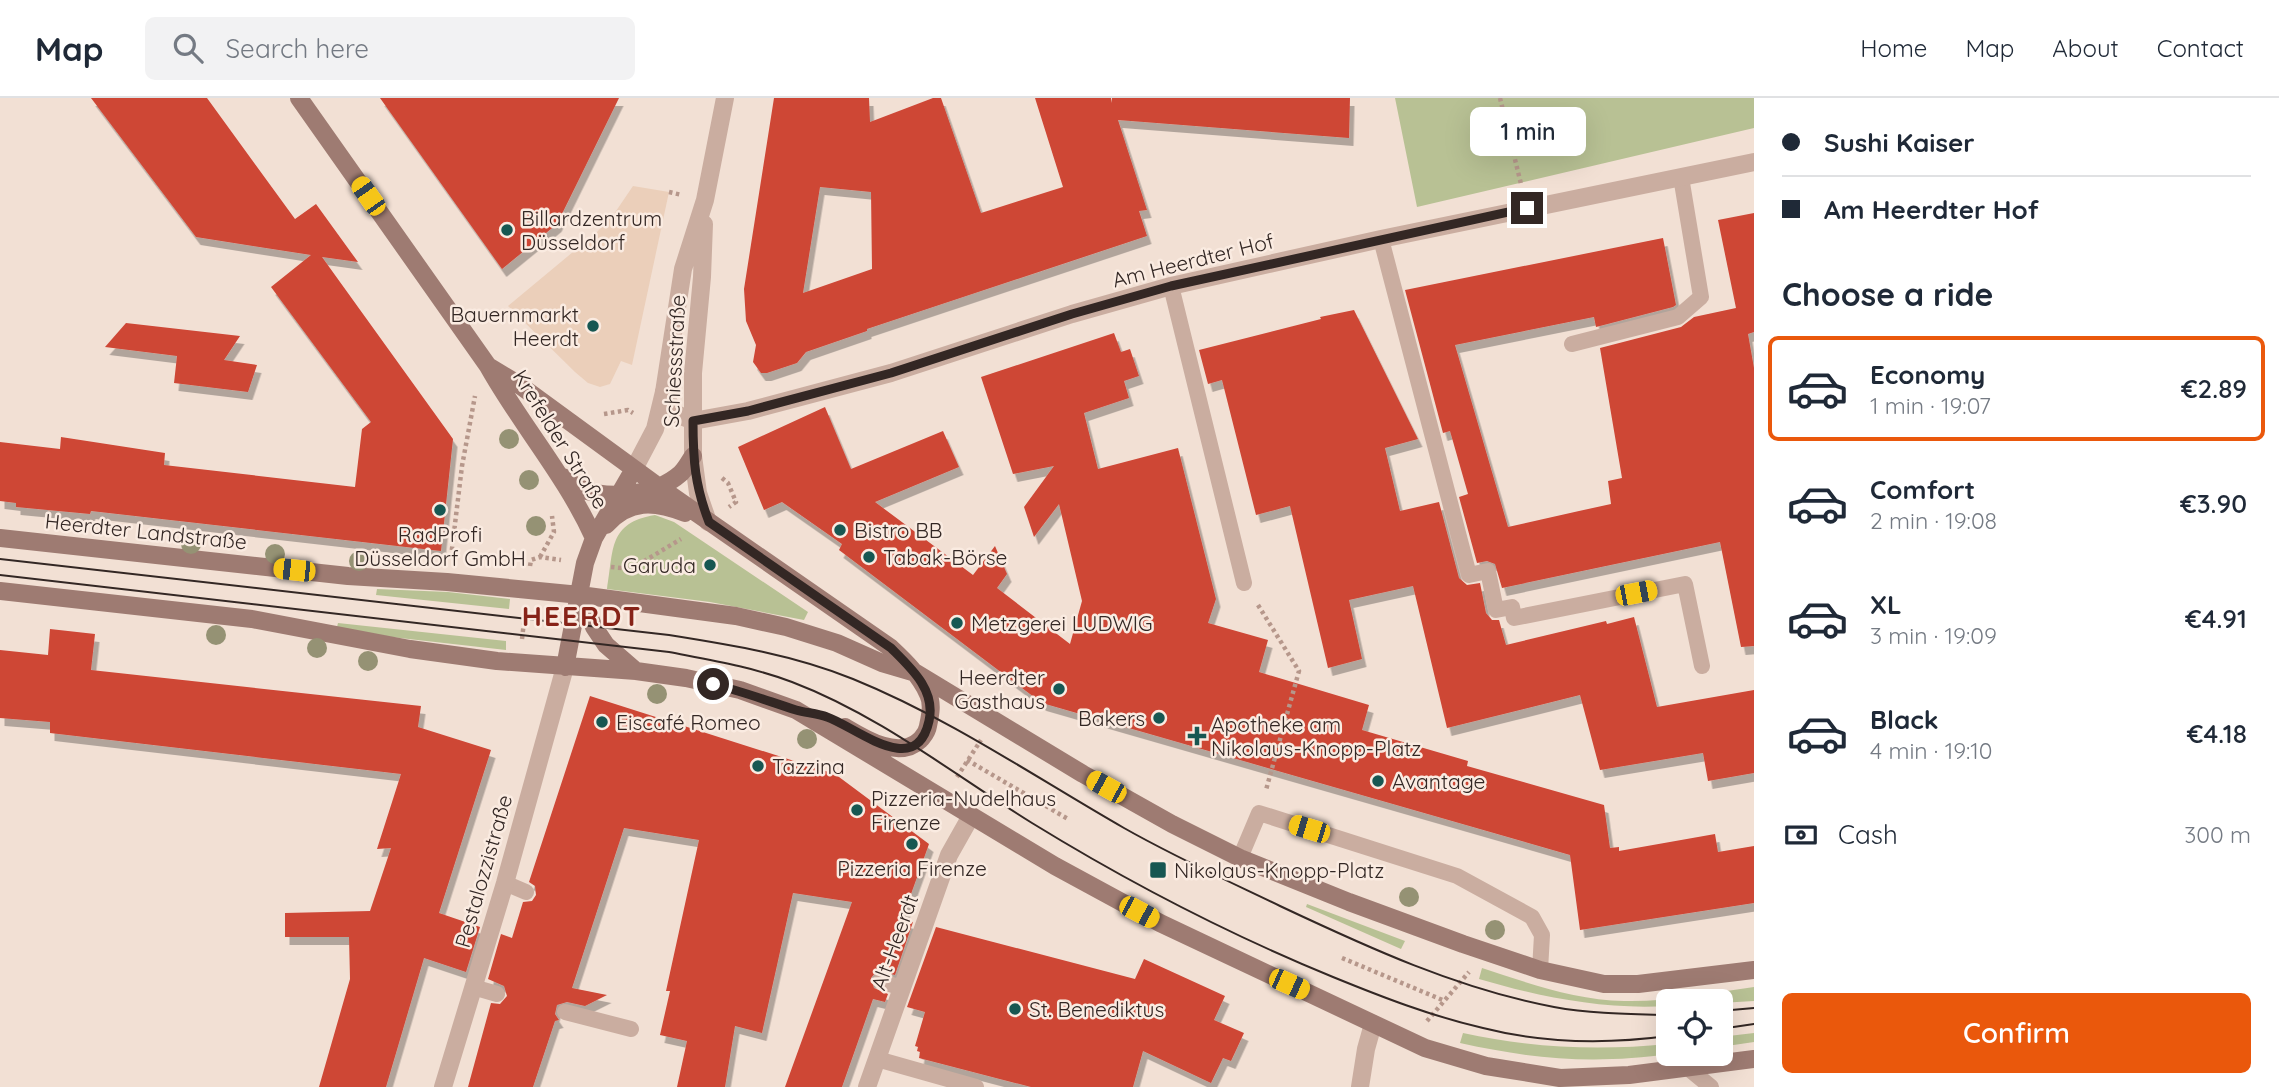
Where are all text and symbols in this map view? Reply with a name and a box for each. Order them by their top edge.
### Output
search box [145,17,635,80]
text: Map [35,28,103,69]
icon: search [169,29,207,67]
text: Search here [225,32,369,65]
text: Home [1860,33,1927,63]
text: Map [1965,33,2014,63]
text: About [2052,33,2119,63]
text: Contact [2157,33,2244,63]
callout: 1 min [1469,106,1585,155]
text: 1 min [1500,117,1556,146]
text: Sushi Kaiser [1824,126,1975,159]
car [348,173,389,219]
route end [1511,192,1543,224]
text: Am Heerdter Hof [1824,193,2039,226]
place label: Billardzentrum Düsseldorf [521,205,662,255]
marker: Billardzentrum Düsseldorf [499,222,515,238]
street label: Am Heerdter Hof [1109,227,1277,293]
text: Choose a ride [1782,274,1994,314]
street label: Schiessstraße [658,294,690,428]
place label: Bauernmarkt Heerdt [450,301,579,351]
marker: Bauernmarkt Heerdt [585,318,601,334]
icon: car [1786,357,1849,420]
text: Economy [1870,358,1985,391]
street label: Krefelder Straße [508,365,614,513]
text: €2.89 [2181,372,2247,405]
text: 1 min · 19:07 [1870,391,1991,420]
icon: car [1786,472,1849,535]
text: Comfort [1870,473,1975,506]
text: €3.90 [2180,487,2247,520]
marker: RadProfi Düsseldorf GmbH [432,502,448,518]
text: 2 min · 19:08 [1870,506,1997,535]
street label: Heerdter Landstraße [44,507,248,555]
place label: Bistro BB [854,517,943,543]
place label: RadProfi Düsseldorf GmbH [354,521,526,571]
marker: Bistro BB [832,522,848,538]
place label: Tabak-Börse [883,544,1007,570]
marker: Tabak-Börse [861,549,877,565]
place label: Garuda [623,552,696,578]
car [273,557,316,583]
marker: Garuda [702,557,718,573]
car [1614,579,1659,607]
icon: car [1786,587,1849,650]
text: XL [1870,588,1902,621]
district label: HEERDT [522,598,642,633]
text: €4.91 [2185,602,2247,635]
place label: Metzgerei LUDWIG [971,610,1153,636]
marker: Metzgerei LUDWIG [949,615,965,631]
text: 3 min · 19:09 [1870,621,1997,650]
place label: Heerdter Gasthaus [954,664,1045,714]
route start [697,668,729,700]
marker: Heerdter Gasthaus [1051,681,1067,697]
icon: car [1786,702,1849,765]
text: Black [1870,703,1939,736]
place label: Bakers [1078,705,1145,731]
place label: Eiscafé Romeo [616,709,761,735]
marker: Bakers [1151,710,1167,726]
place label: Apotheke am Nikolaus-Knopp-Platz [1211,711,1421,761]
marker: Eiscafé Romeo [594,714,610,730]
text: €4.18 [2187,717,2247,750]
marker: Apotheke am Nikolaus-Knopp-Platz [1189,728,1205,744]
text: 4 min · 19:10 [1870,736,1992,765]
place label: Tazzina [772,753,845,779]
marker: Tazzina [750,758,766,774]
car [1083,768,1130,806]
place label: Avantage [1392,768,1485,794]
marker: Avantage [1370,773,1386,789]
place label: Pizzeria-Nudelhaus Firenze [871,785,1056,835]
street label: Pestalozzistraße [449,792,517,950]
marker: Pizzeria-Nudelhaus Firenze [849,802,865,818]
car [1286,813,1333,845]
icon: cash [1782,816,1820,854]
text: Cash [1838,818,1898,851]
text: 300 m [2184,820,2251,849]
marker: Pizzeria Firenze [904,836,920,852]
place label: Pizzeria Firenze [837,855,987,881]
place label: Nikolaus-Knopp-Platz [1174,857,1384,883]
marker: Nikolaus-Knopp-Platz [1148,860,1168,880]
street label: Alt-Heerdt [865,891,923,993]
car [1116,893,1163,931]
car [1266,966,1313,1002]
map controls [1656,989,1733,1066]
button: locate [1656,989,1733,1066]
button: Confirm [1782,993,2251,1073]
place label: St. Benediktus [1029,996,1164,1022]
marker: St. Benediktus [1007,1001,1023,1017]

